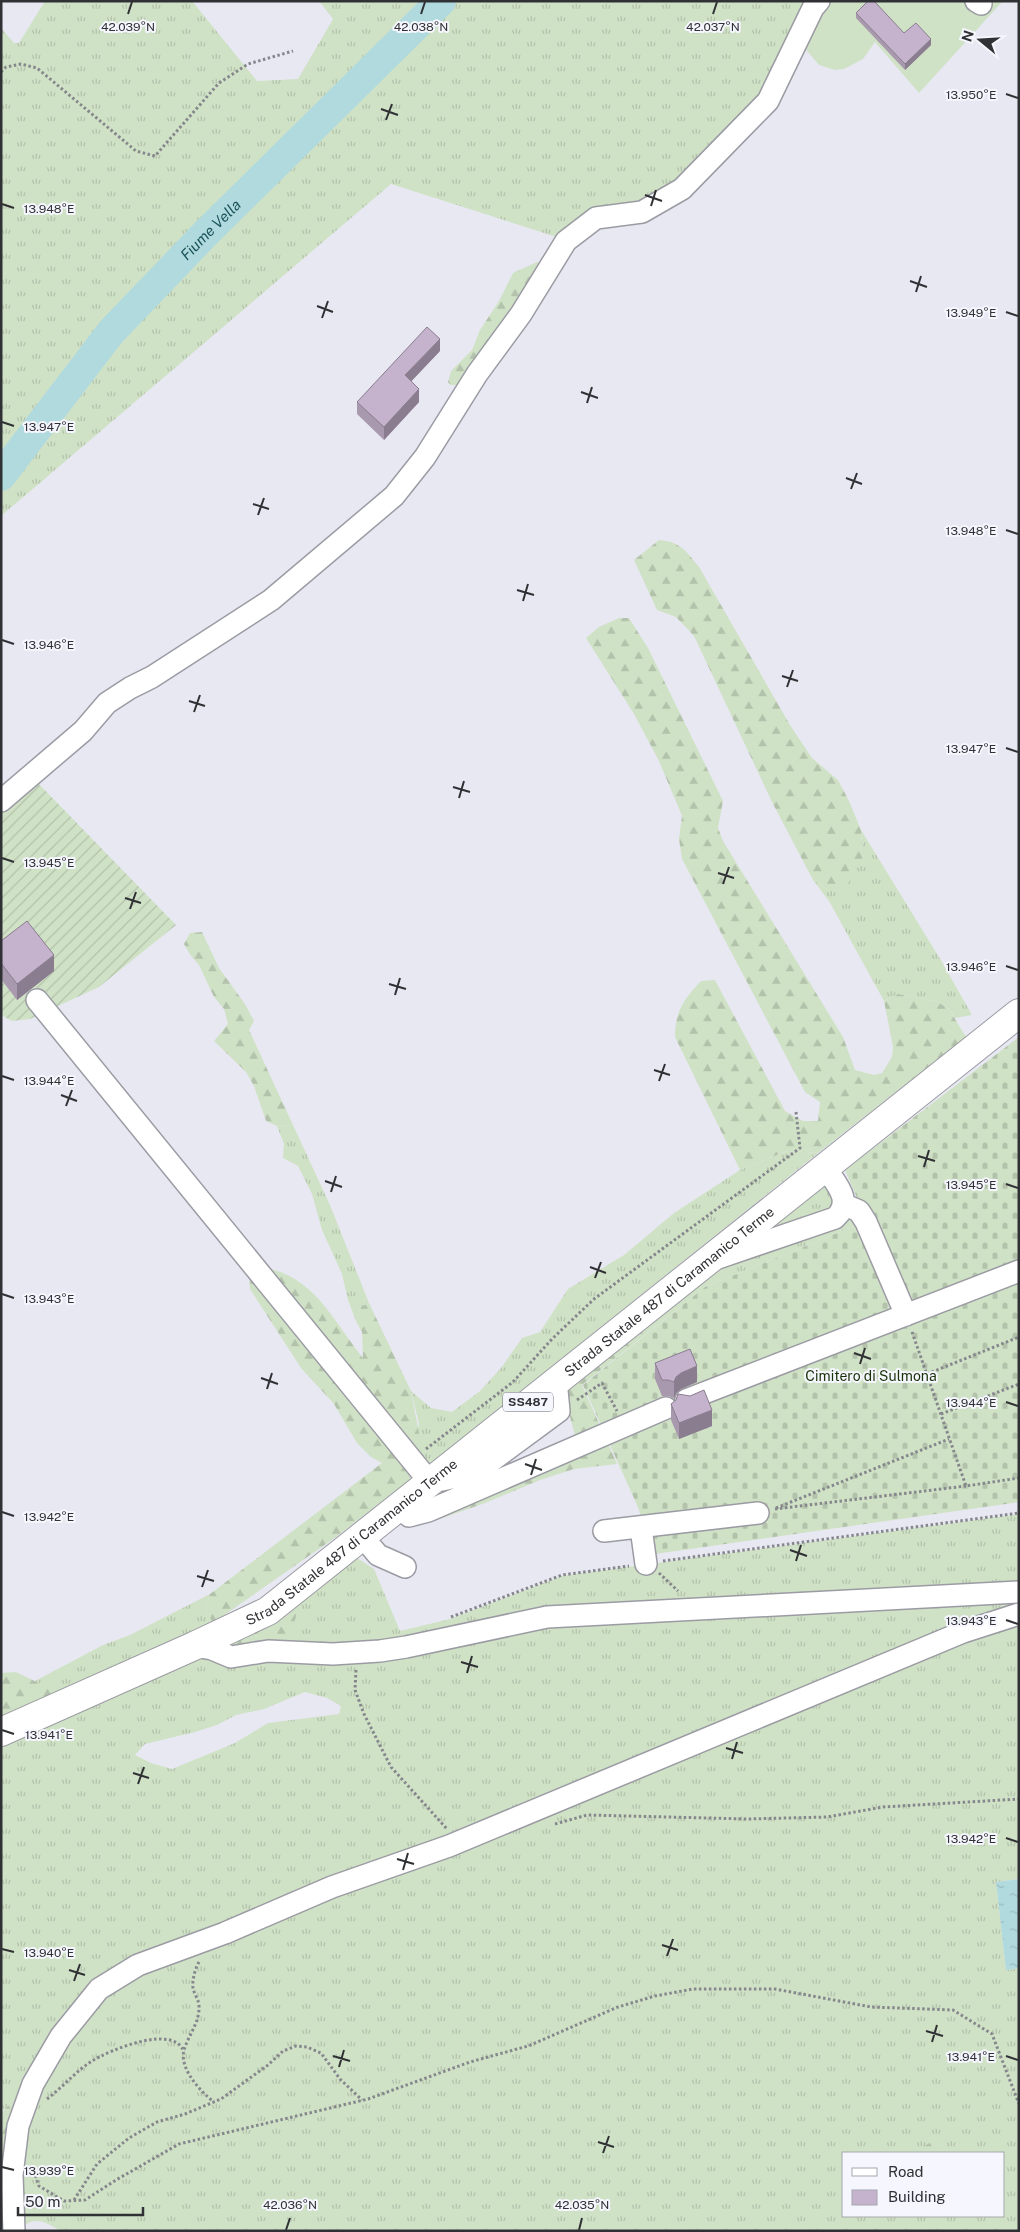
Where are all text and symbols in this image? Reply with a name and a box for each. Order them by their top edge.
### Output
north arrow [955,15,1005,65]
text: 42.039°N [101,20,155,34]
text: 42.038°N [394,20,448,34]
text: 42.037°N [686,20,740,34]
text: N [958,28,977,44]
text: 13.950°E [946,88,996,102]
water label: Fiume Vella [177,196,244,263]
text: 13.948°E [24,202,74,216]
text: 13.949°E [946,306,996,320]
text: 13.947°E [24,420,74,434]
text: 13.948°E [946,524,996,538]
text: 13.946°E [24,638,74,652]
text: 13.947°E [946,742,996,756]
text: 13.945°E [24,856,74,870]
text: 13.946°E [946,960,996,974]
text: 13.944°E [24,1074,74,1088]
text: 13.945°E [946,1178,996,1192]
street label: Strada Statale 487 di Caramanico Terme [561,1203,777,1380]
text: 13.943°E [24,1292,74,1306]
park label: Cimitero di Sulmona [805,1368,937,1384]
road number: SS487 [503,1392,553,1411]
text: 13.944°E [946,1396,996,1410]
street label: Strada Statale 487 di Caramanico Terme [243,1456,460,1628]
text: 13.942°E [24,1510,74,1524]
text: 13.943°E [946,1614,996,1628]
text: 13.941°E [25,1728,73,1742]
text: 13.942°E [946,1832,996,1846]
text: 13.940°E [24,1946,74,1960]
text: 13.941°E [947,2050,995,2064]
legend [842,2152,1005,2217]
text: Road [888,2163,924,2180]
text: 13.939°E [24,2164,74,2178]
scale bar [18,2184,142,2216]
text: Building [888,2188,946,2205]
text: 50 m [25,2193,60,2210]
text: 42.036°N [263,2198,317,2212]
text: 42.035°N [555,2198,609,2212]

